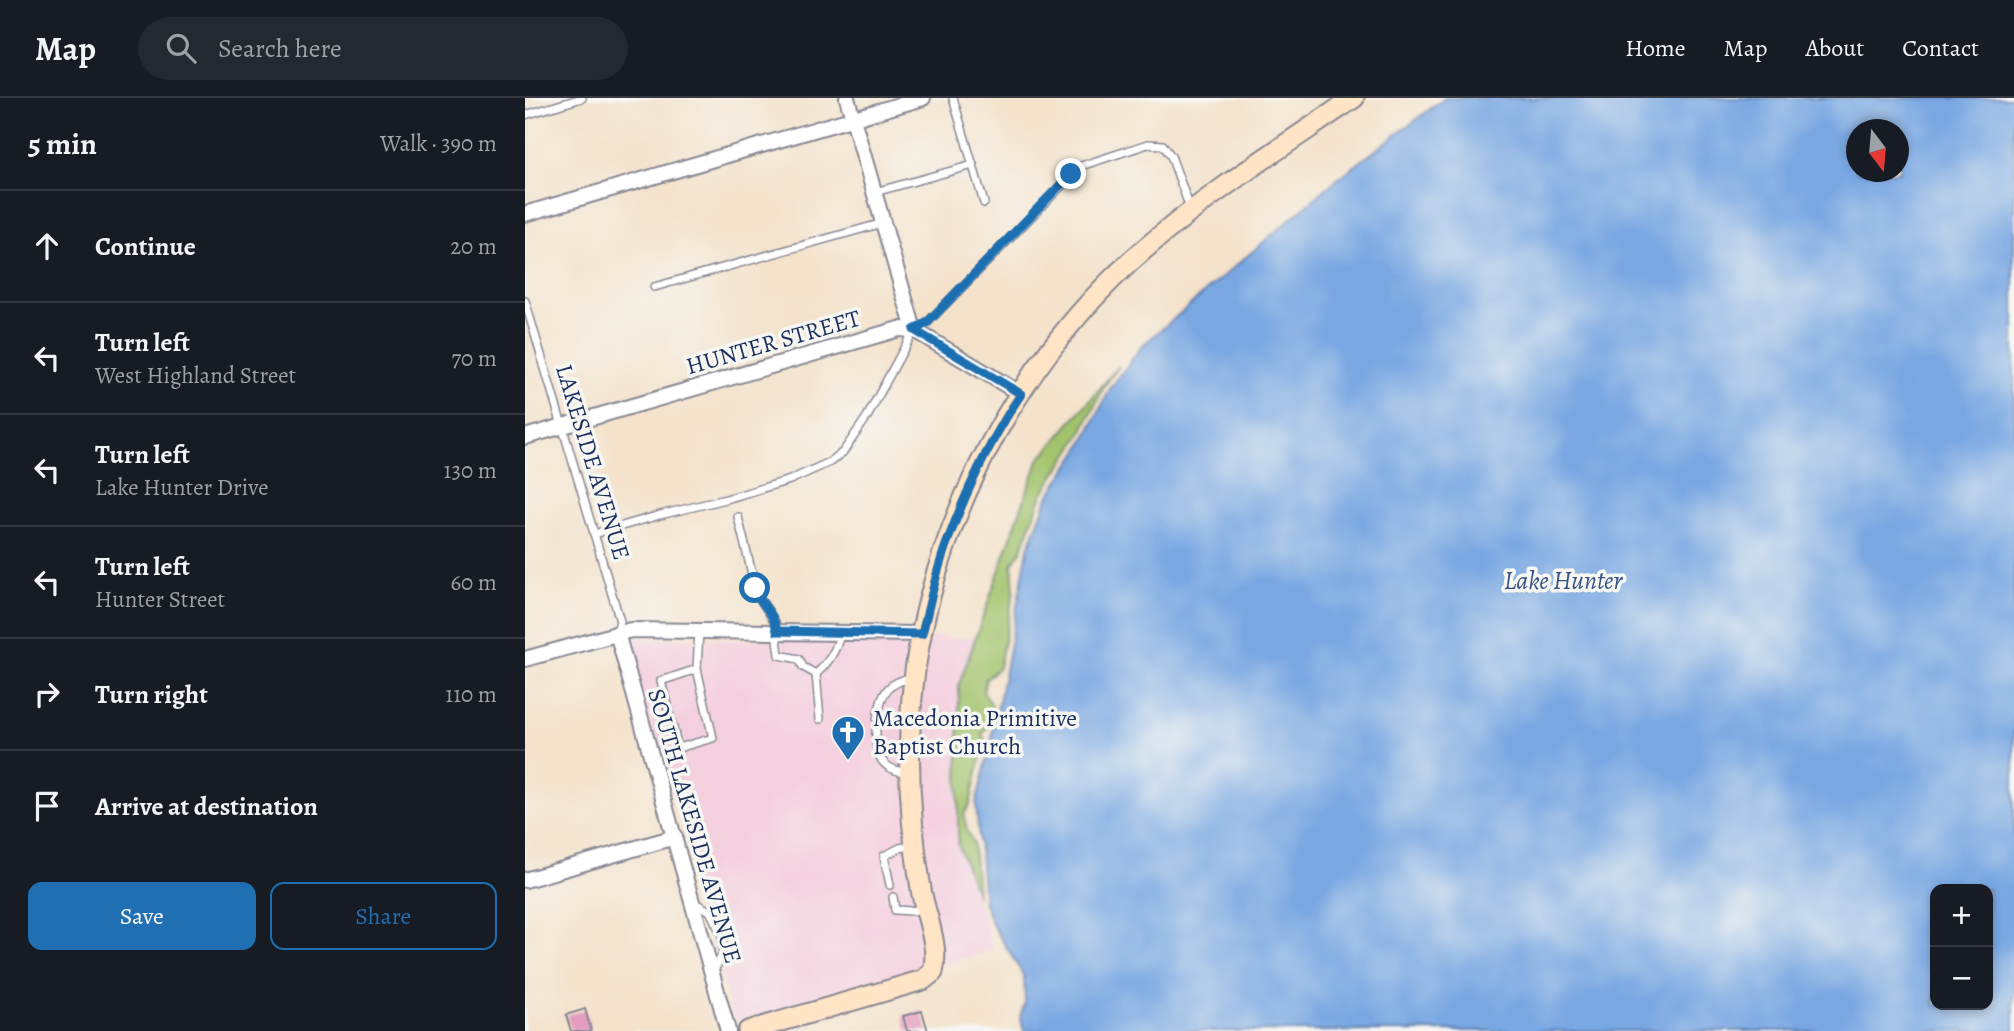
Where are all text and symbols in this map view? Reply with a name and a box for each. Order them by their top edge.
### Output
search box [138,17,628,80]
text: Map [35,26,96,71]
icon: search [162,29,200,67]
text: Search here [218,31,342,66]
text: Home [1625,32,1686,64]
text: Map [1724,32,1768,64]
text: About [1806,32,1864,64]
text: Contact [1902,32,1979,64]
north arrow [1846,119,1909,182]
text: 5 min [28,124,97,164]
text: Walk · 390 m [380,128,497,159]
route end [1055,158,1086,189]
icon: ahead [28,227,66,265]
text: Continue [95,229,196,264]
text: 20 m [450,231,497,262]
street label: HUNTER STREET [682,302,864,382]
text: Turn left [95,325,190,360]
icon: left [28,339,66,377]
text: 70 m [451,343,497,374]
text: West Highland Street [95,360,296,391]
street label: LAKESIDE AVENUE [548,360,638,564]
text: Turn left [95,437,190,472]
icon: left [28,451,66,489]
text: 130 m [444,455,497,486]
text: Lake Hunter Drive [95,472,269,503]
text: Turn left [95,549,190,584]
icon: left [28,563,66,601]
water label: Lake Hunter [1504,563,1623,598]
text: 60 m [450,567,497,598]
route start [739,572,770,603]
text: Hunter Street [95,584,225,615]
icon: right [28,675,66,713]
text: Turn right [95,677,208,712]
text: 110 m [445,679,497,710]
street label: SOUTH LAKESIDE AVENUE [640,685,750,967]
place label: Macedonia Primitive Baptist Church [873,702,1077,762]
church icon: Macedonia Primitive Baptist Church [829,713,867,762]
icon: arrive [28,787,66,825]
text: Arrive at destination [95,789,318,824]
button: Save [28,882,256,950]
button: Share [270,882,497,950]
map controls [1930,884,1993,1010]
button: + [1930,884,1993,947]
button: − [1930,947,1993,1010]

